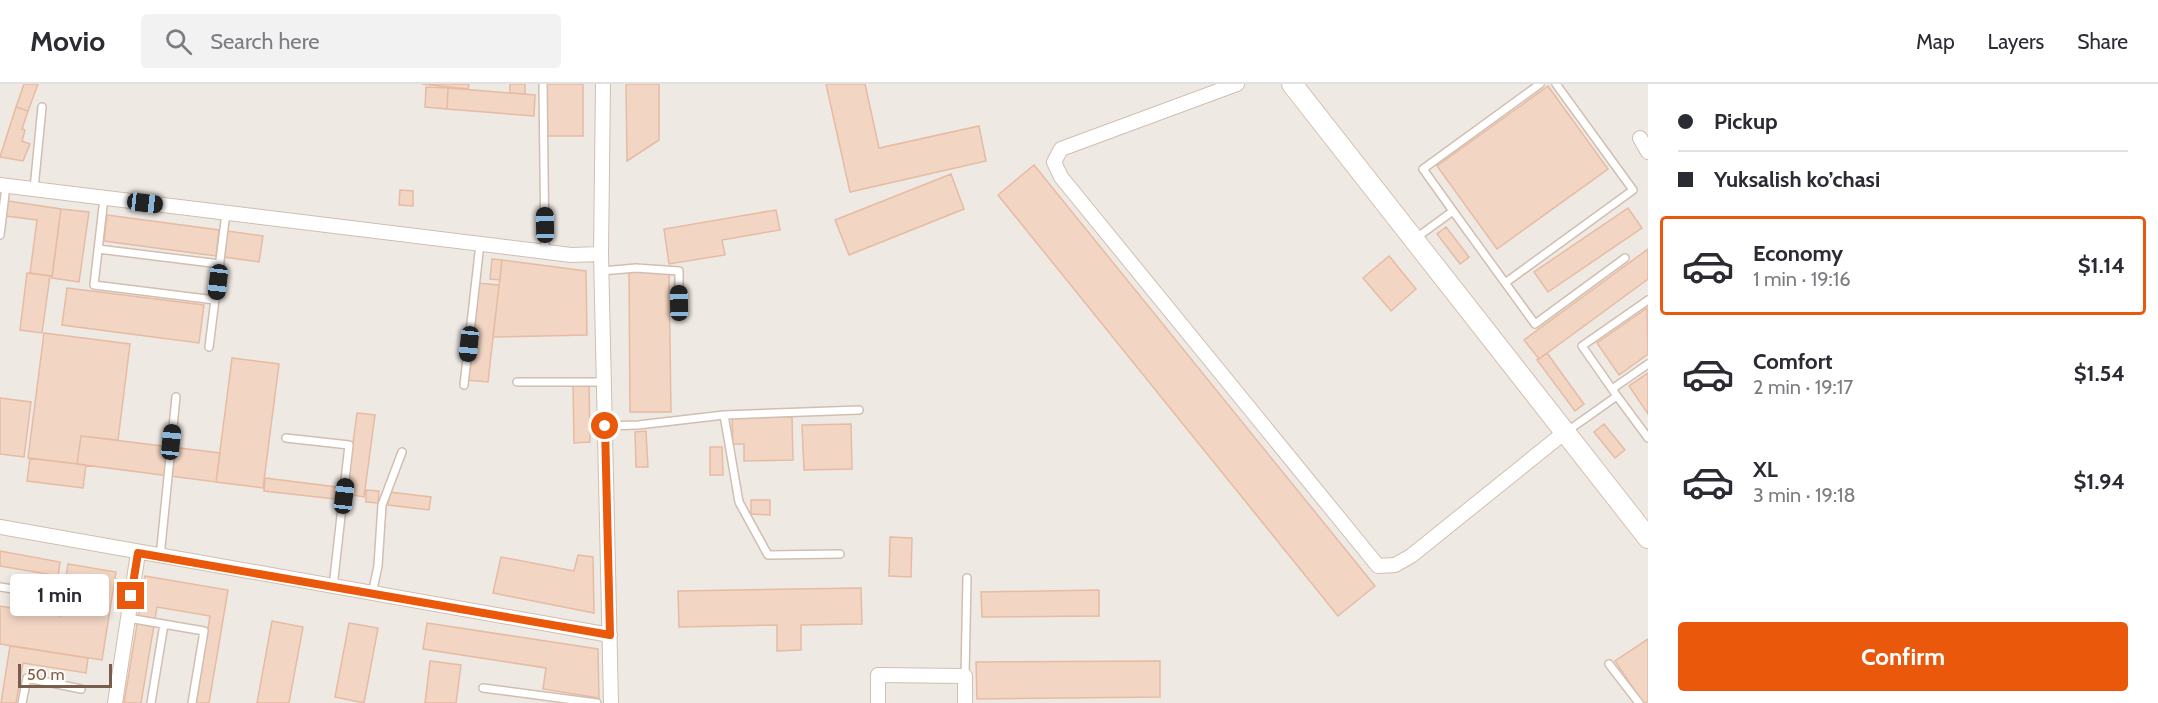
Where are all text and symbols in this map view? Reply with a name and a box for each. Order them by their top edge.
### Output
search box [141,14,561,68]
text: Movio [30,24,105,58]
icon: search [162,25,195,58]
text: Search here [210,28,320,55]
text: Map [1916,29,1955,54]
text: Layers [1988,29,2044,54]
text: Share [2077,29,2128,54]
text: Pickup [1714,108,1778,135]
text: Yuksalish ko’chasi [1714,166,1880,193]
car [126,192,164,214]
car [536,207,554,243]
icon: car [1681,239,1735,293]
text: Economy [1753,240,1843,267]
text: $1.14 [2078,252,2125,279]
car [207,263,229,301]
text: 1 min · 19:16 [1753,267,1851,291]
car [670,285,688,321]
car [458,325,480,363]
icon: car [1681,347,1735,401]
text: Comfort [1753,348,1832,375]
text: $1.54 [2074,360,2125,387]
text: 2 min · 19:17 [1753,375,1853,399]
route start [591,412,618,439]
car [160,423,182,461]
icon: car [1681,455,1735,509]
text: XL [1753,456,1778,483]
text: $1.94 [2074,468,2125,495]
car [333,477,355,515]
text: 3 min · 19:18 [1753,483,1856,507]
callout: 1 min [11,575,110,617]
route end [117,582,144,609]
text: 1 min [37,583,82,607]
button: Confirm [1678,622,2128,691]
scale bar [18,661,112,688]
text: 50 m [27,665,64,684]

